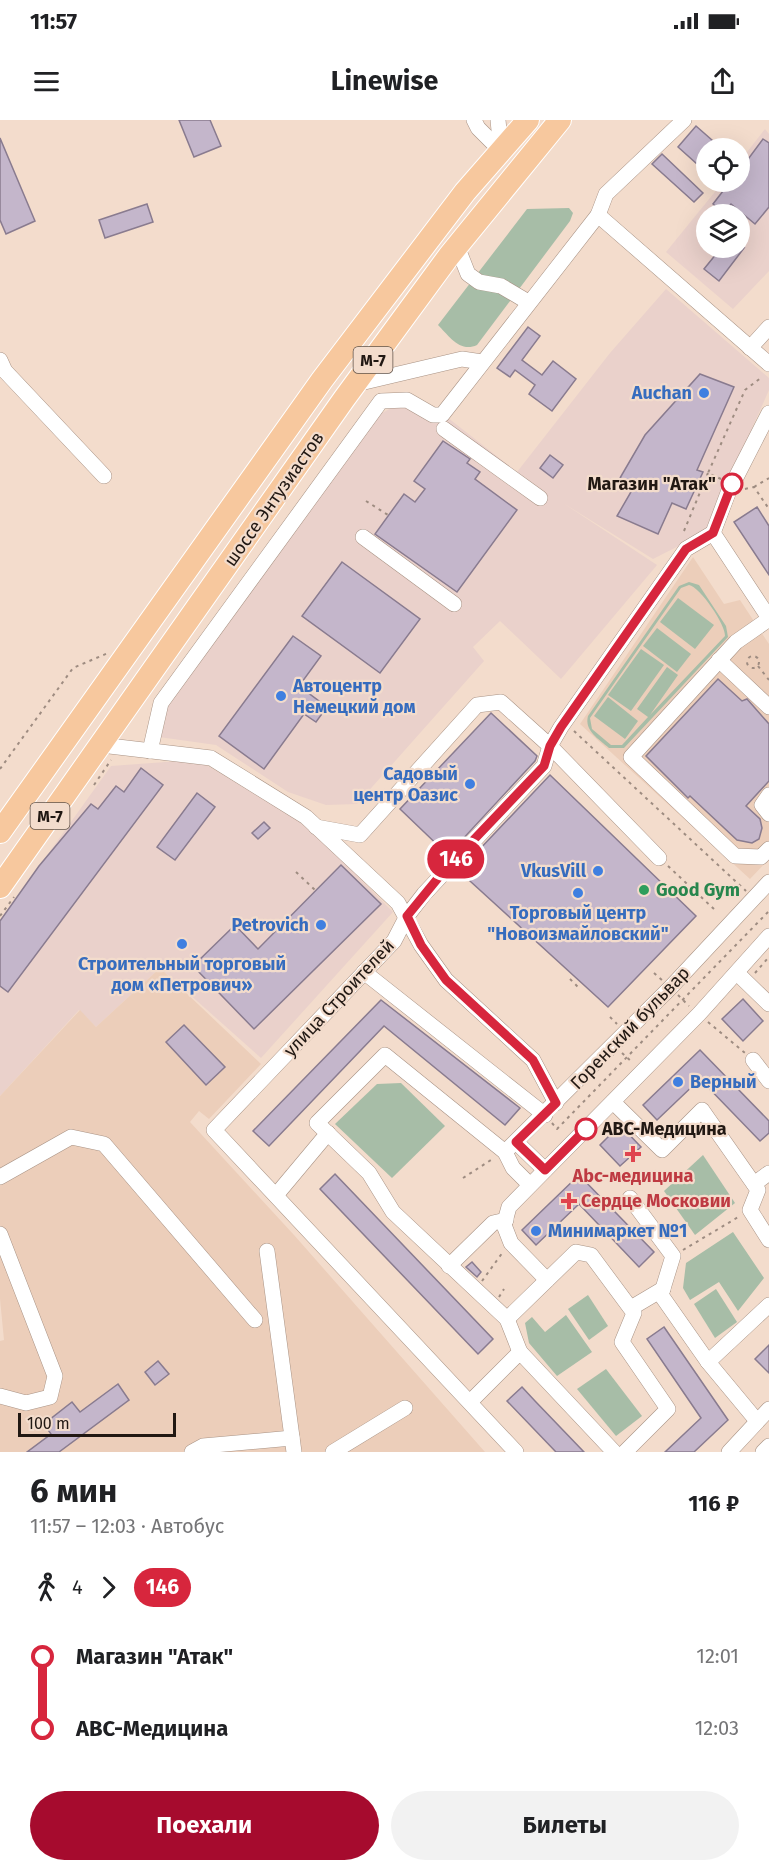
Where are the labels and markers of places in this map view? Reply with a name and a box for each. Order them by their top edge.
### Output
place label: Auchan [631,382,692,404]
marker: Auchan [697,386,711,400]
place label: Магазин "Атак" [587,473,716,495]
marker: Магазин "Атак" [721,473,743,495]
place label: Автоцентр Немецкий дом [292,675,416,718]
marker: Автоцентр Немецкий дом [274,689,288,703]
place label: Садовый центр Оазис [353,763,458,806]
marker: Садовый центр Оазис [463,777,477,791]
place label: VkusVill [520,860,587,882]
marker: VkusVill [591,864,605,878]
place label: Good Gym [656,879,740,901]
marker: Good Gym [637,883,651,897]
marker: Торговый центр "Новоизмайловский" [571,886,585,900]
place label: Торговый центр "Новоизмайловский" [487,902,669,945]
place label: Petrovich [231,914,309,936]
marker: Petrovich [314,918,328,932]
marker: Строительный торговый дом «Петрович» [175,937,189,951]
place label: Строительный торговый дом «Петрович» [78,953,286,996]
place label: Верный [690,1071,757,1093]
marker: Верный [671,1075,685,1089]
marker: АВС-Медицина [575,1118,597,1140]
place label: АВС-Медицина [601,1118,727,1140]
marker: Abc-медицина [624,1145,642,1163]
place label: Abc-медицина [572,1165,694,1187]
place label: Сердце Московии [581,1190,731,1212]
marker: Сердце Московии [562,1194,576,1208]
place label: Минимаркет №1 [548,1220,687,1242]
marker: Минимаркет №1 [529,1224,543,1238]

